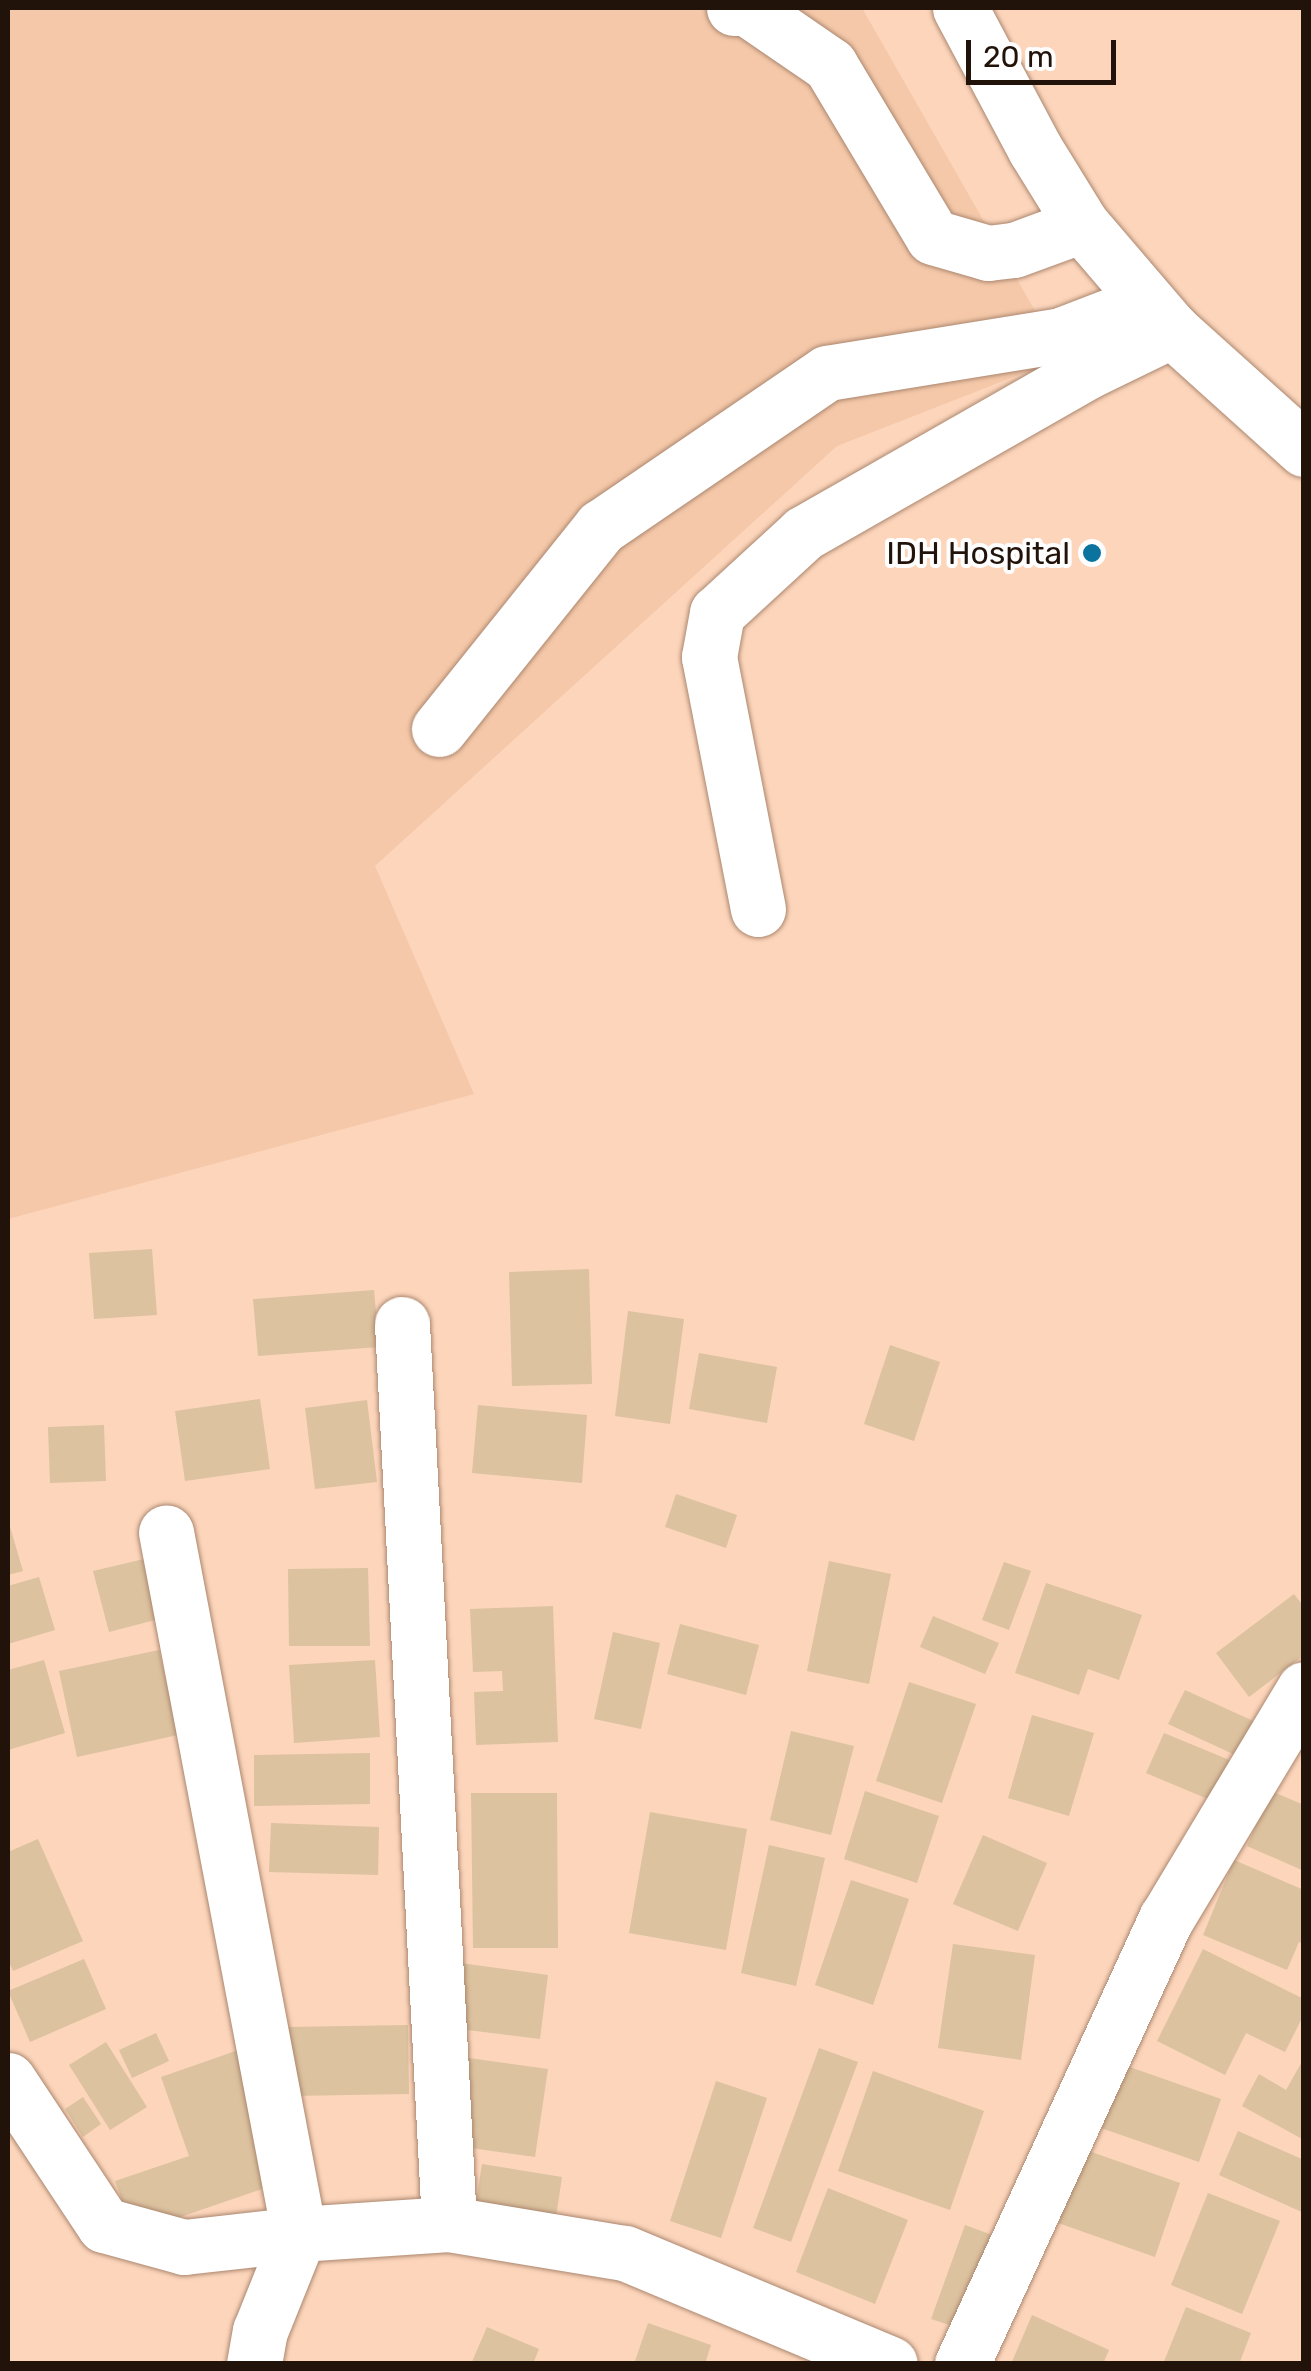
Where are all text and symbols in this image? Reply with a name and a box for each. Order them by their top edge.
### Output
scale bar [971,20,1121,82]
text: 20 m [983,39,1054,75]
place label: IDH Hospital [886,534,1070,572]
marker: IDH Hospital [1079,540,1105,566]

